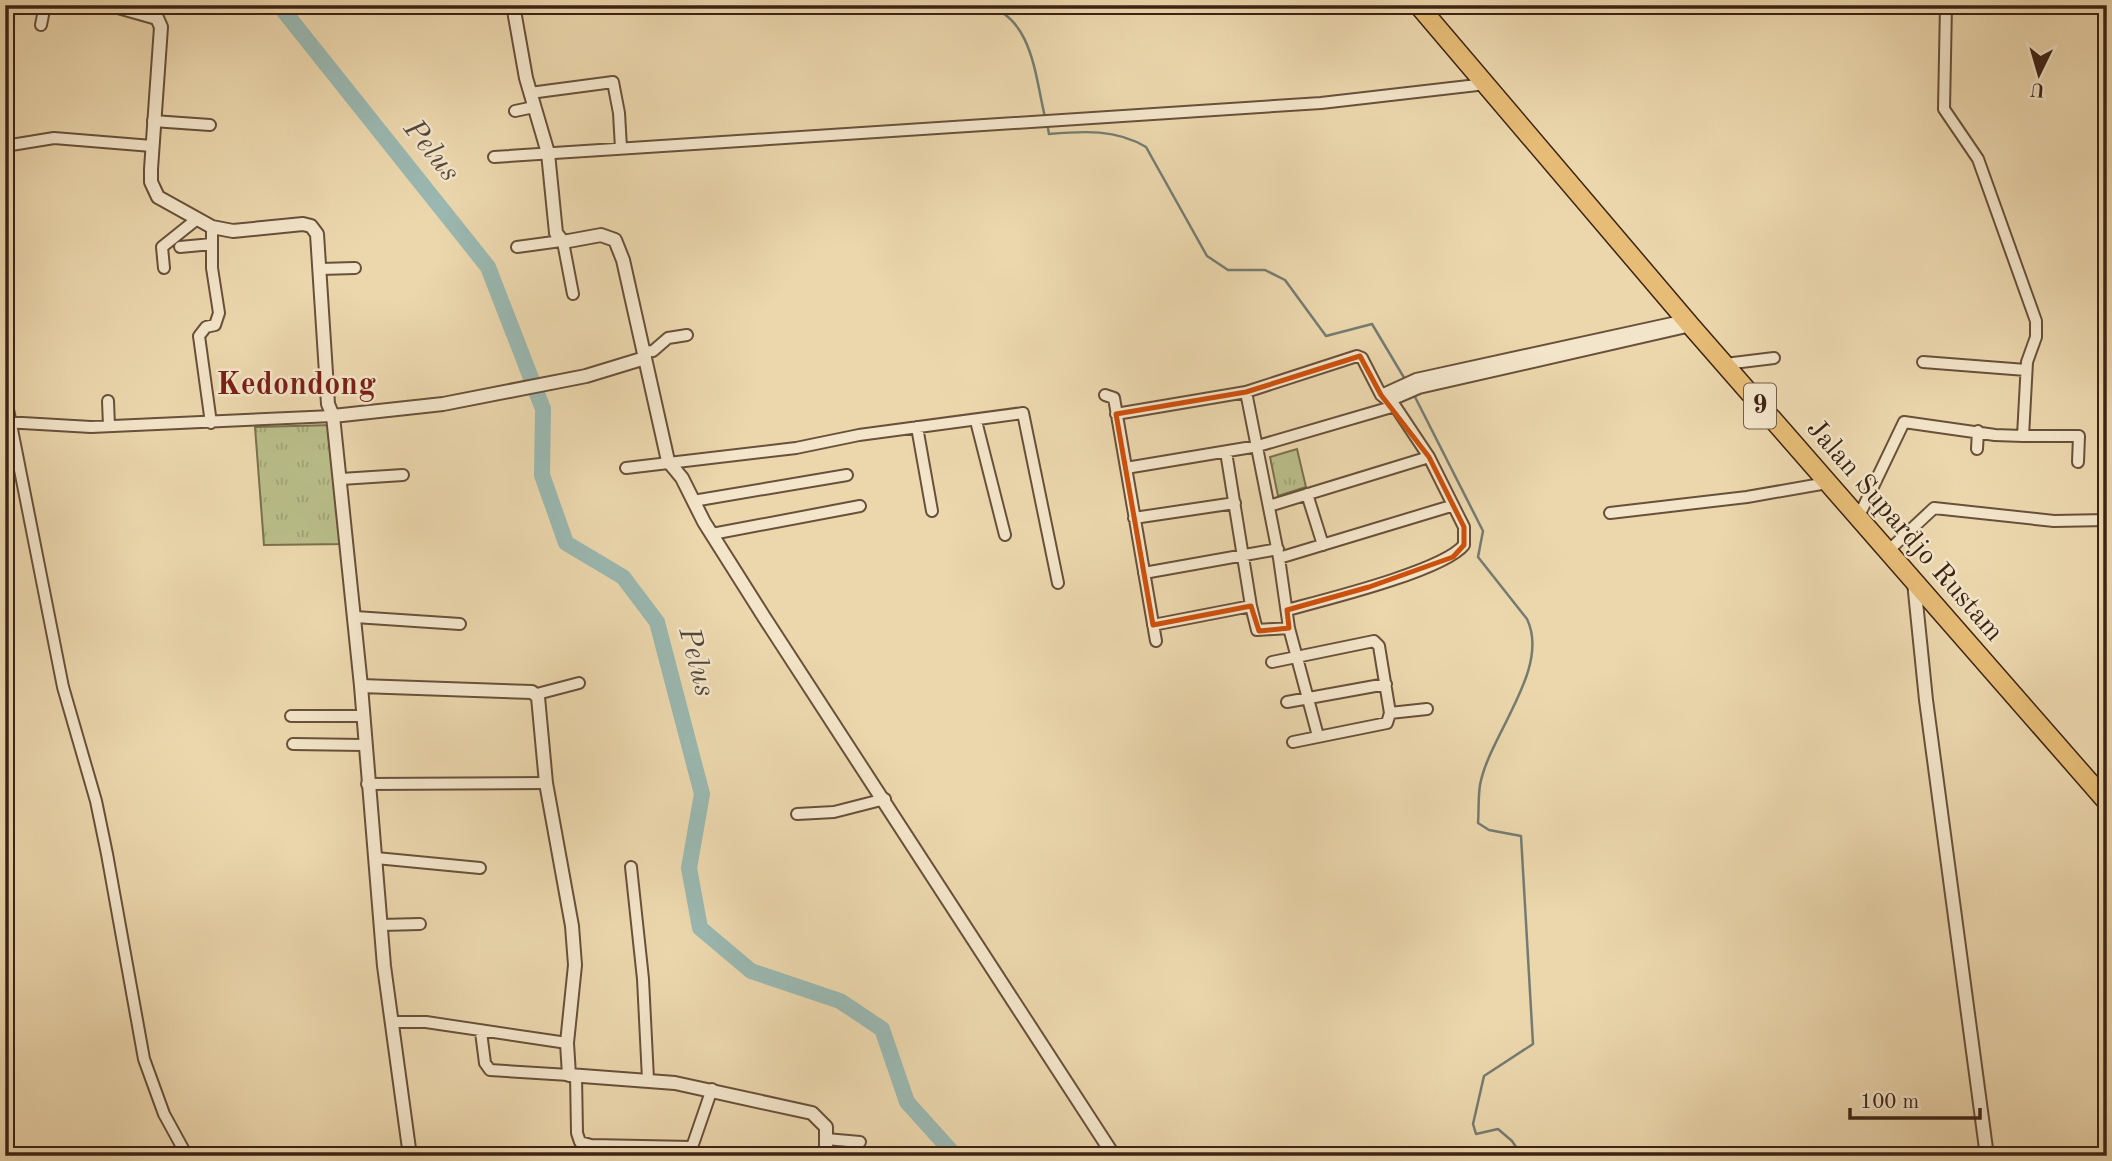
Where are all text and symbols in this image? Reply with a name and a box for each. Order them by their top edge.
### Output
north arrow [2004,38,2074,108]
text: U [2029,78,2046,99]
water label: Pelus [397,113,465,188]
district label: Kedondong [216,370,376,402]
road number: 9 [1744,384,1776,428]
street label: Jalan Supardjo Rustam [1800,415,2008,647]
water label: Pelus [672,623,720,700]
scale bar [1850,1077,1979,1121]
text: 100 m [1860,1092,1919,1113]

